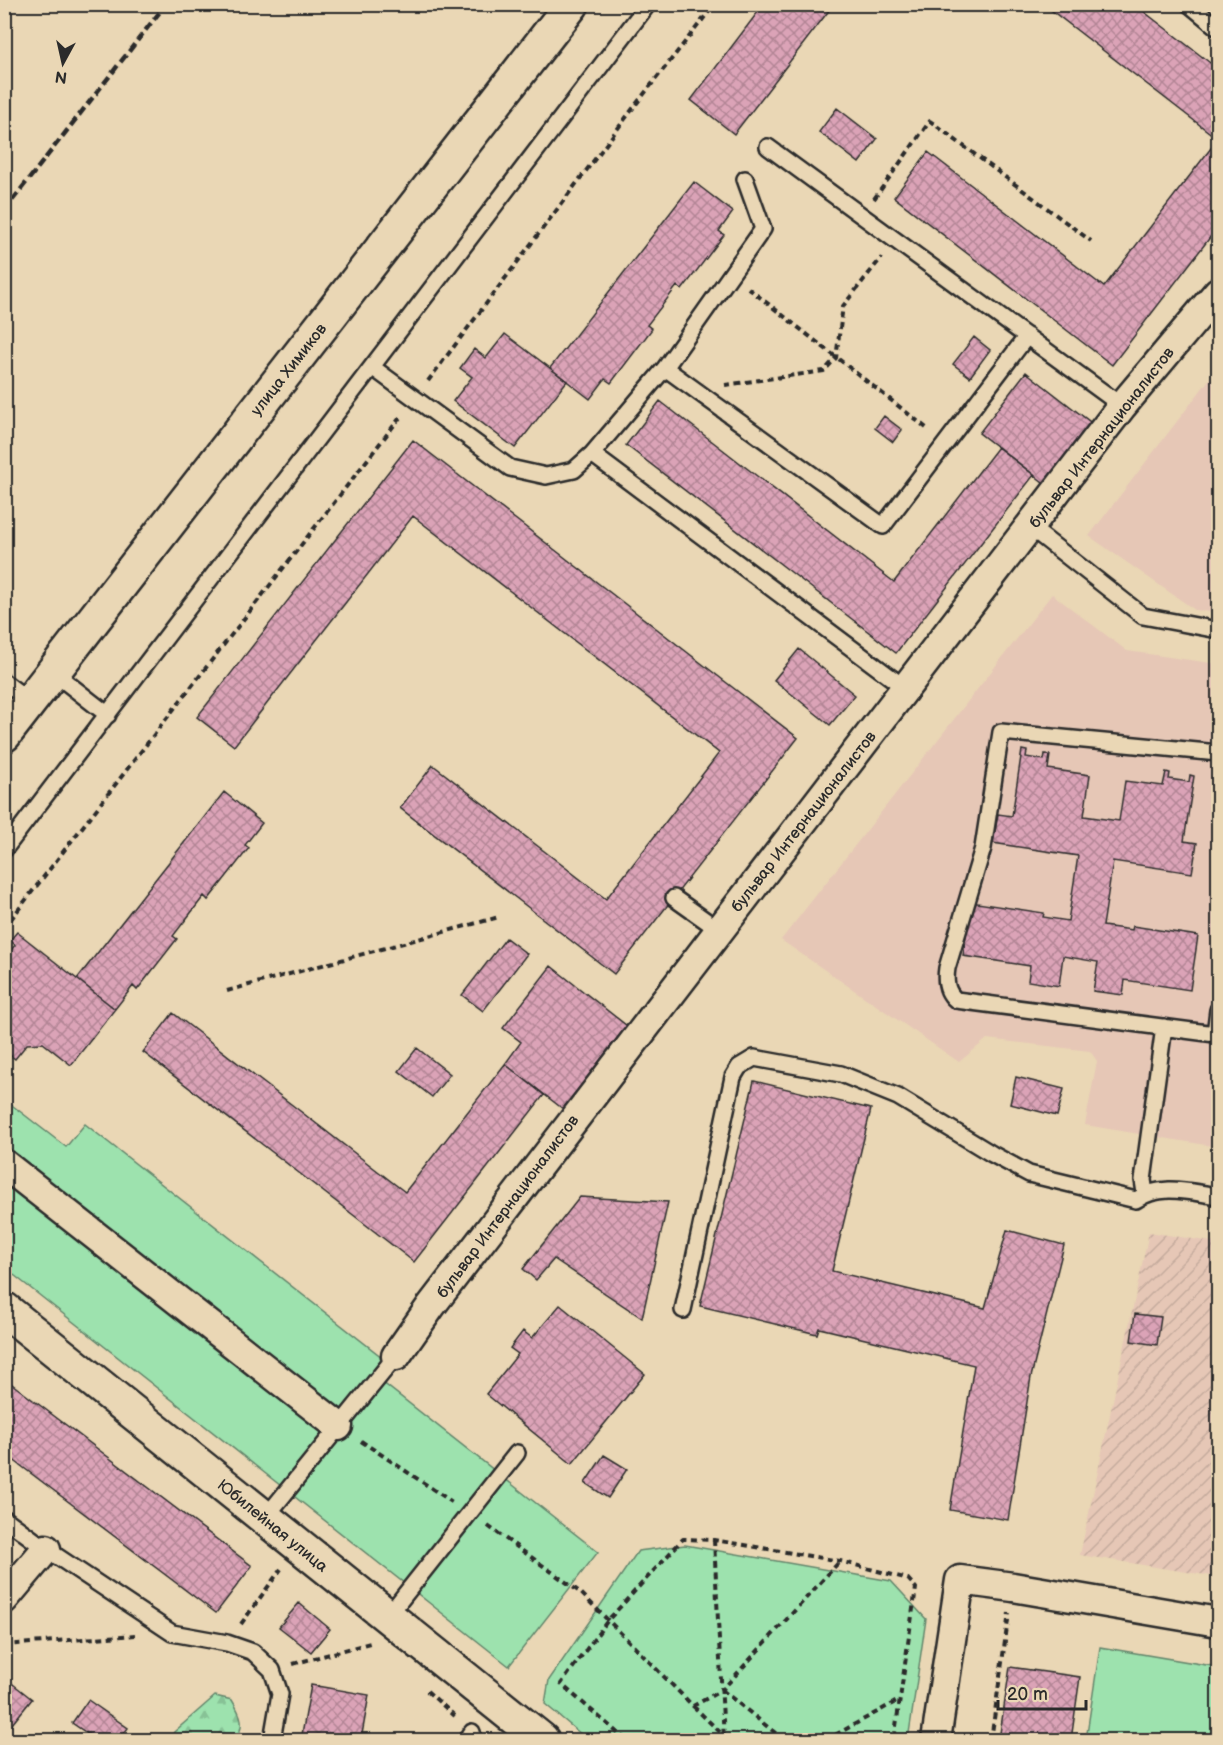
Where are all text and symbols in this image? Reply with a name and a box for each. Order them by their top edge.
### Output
north arrow [33,33,93,93]
text: N [54,66,68,87]
street label: улица Химиков [247,320,331,420]
street label: бульвар Интернационалистов [1026,343,1179,532]
street label: бульвар Интернационалистов [728,727,881,916]
street label: бульвар Интернационалистов [433,1111,584,1302]
street label: Юбилейная улица [213,1476,332,1577]
scale bar [998,1673,1086,1711]
text: 20 m [1007,1684,1048,1705]

